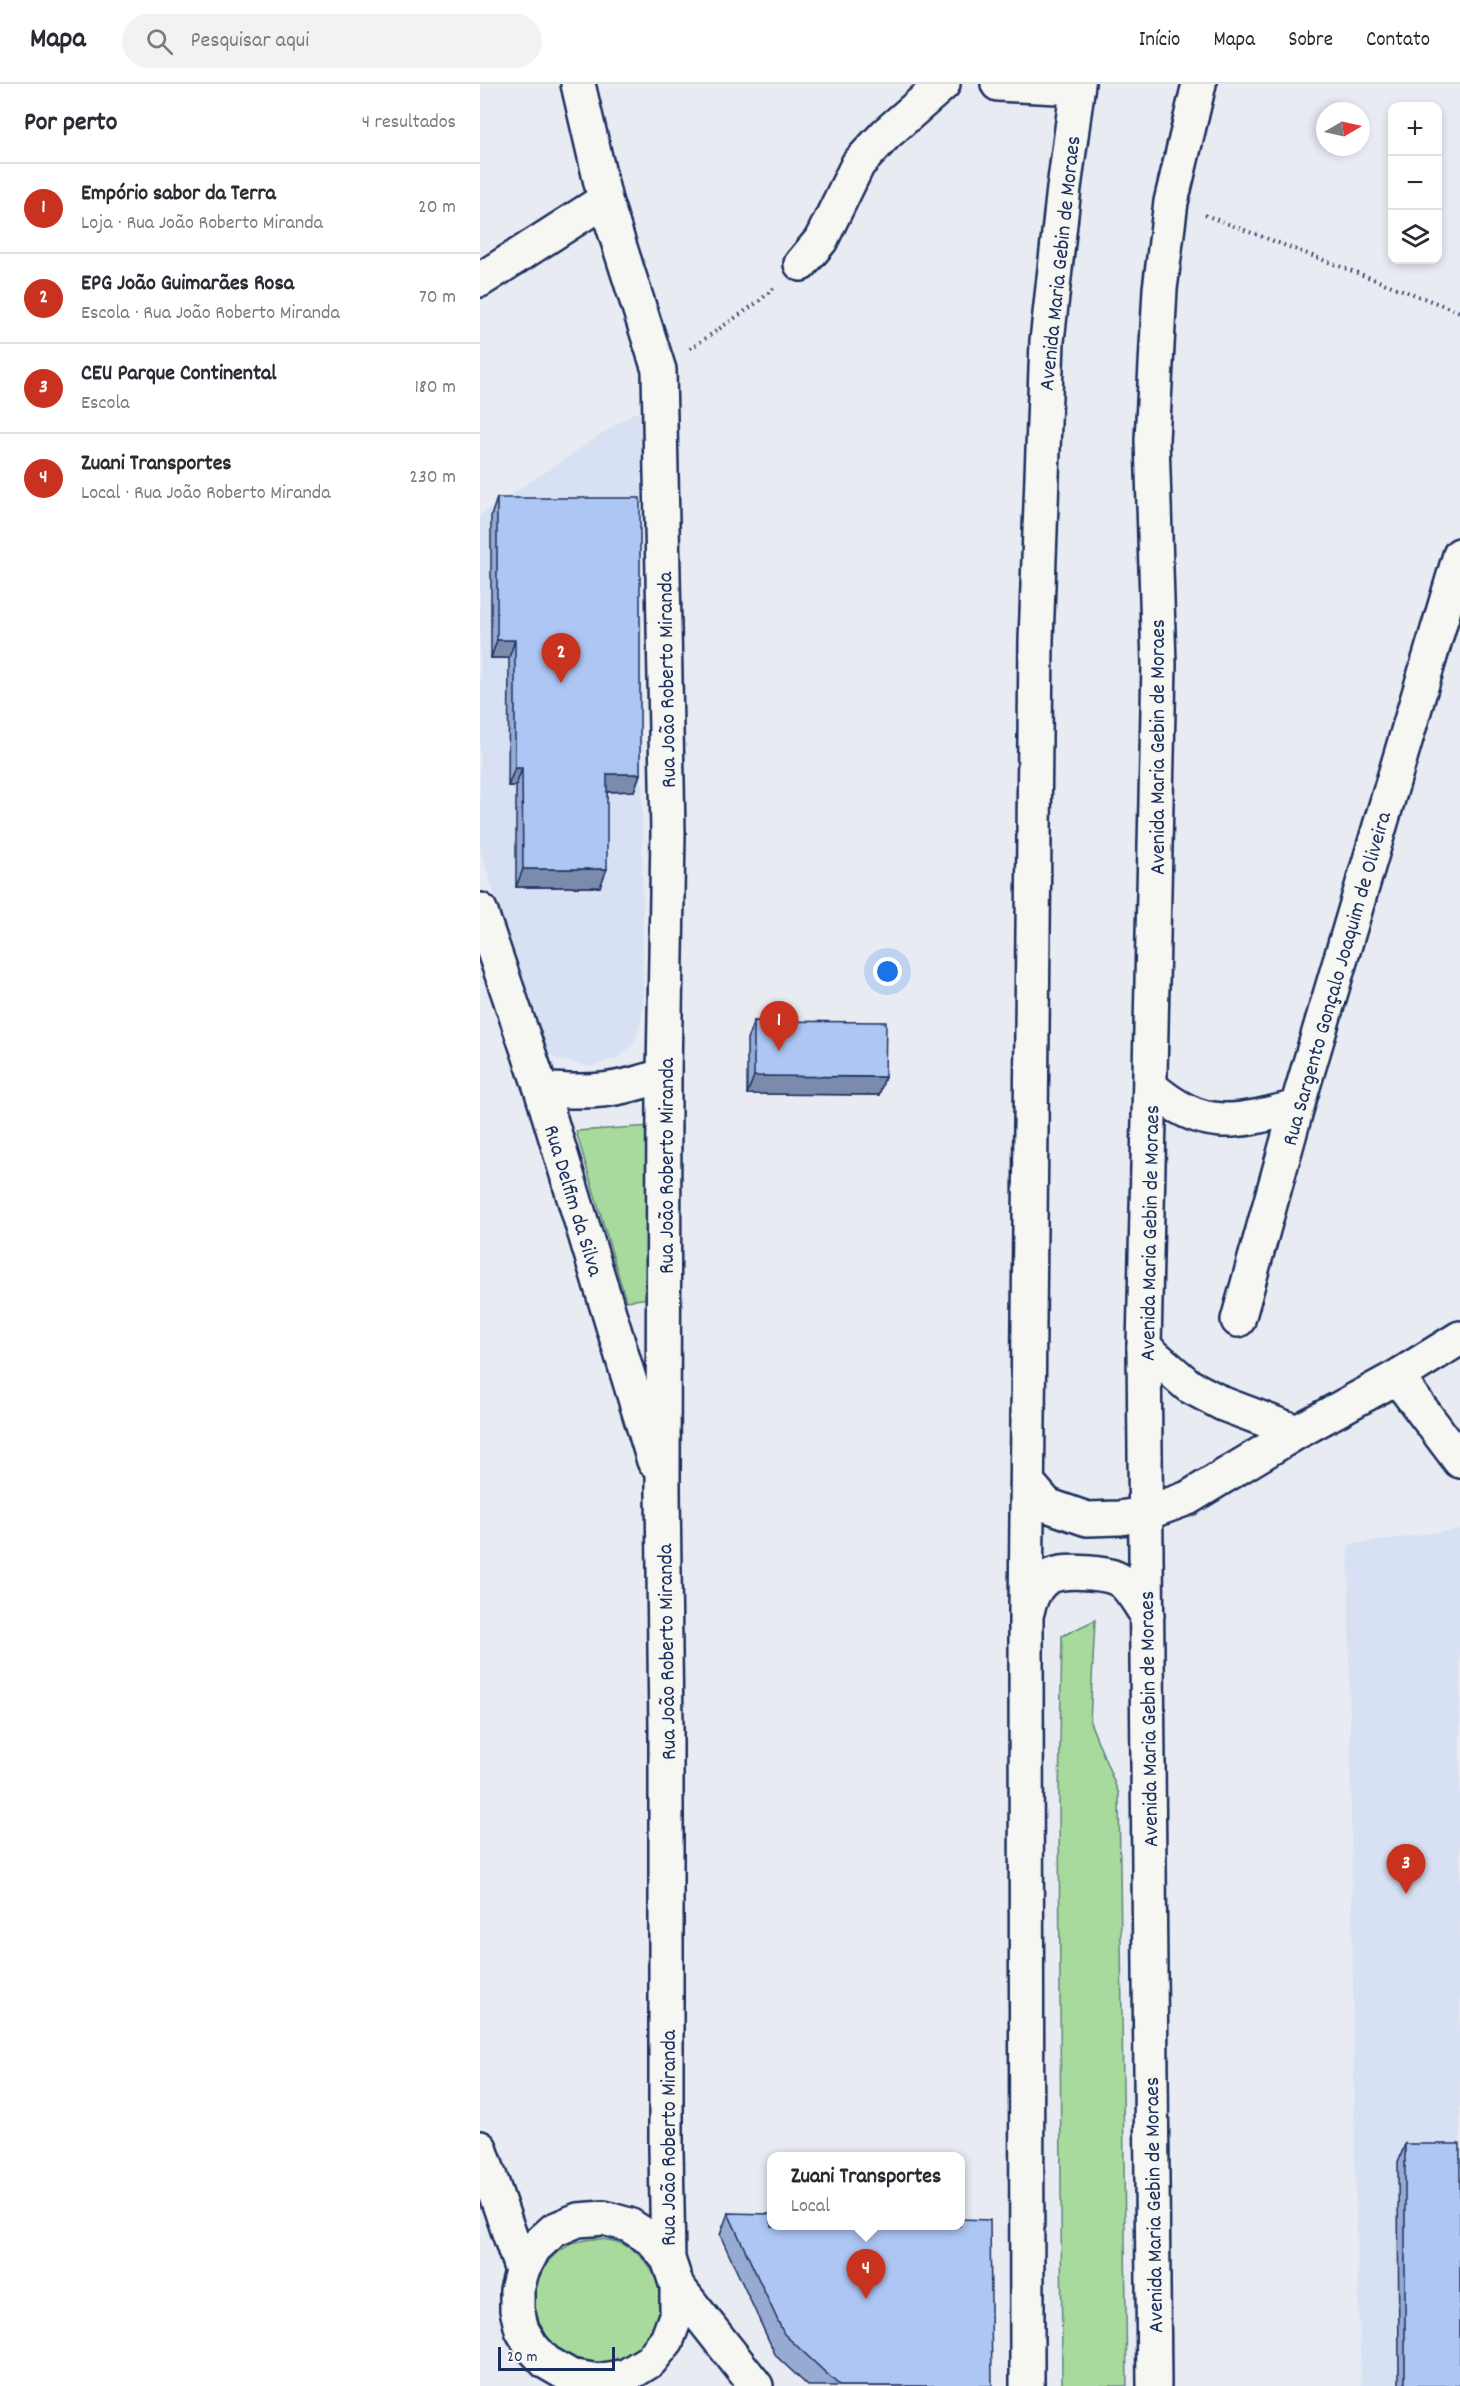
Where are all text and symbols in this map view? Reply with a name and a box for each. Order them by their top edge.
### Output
search box [122,14,542,68]
text: Mapa [30,21,86,61]
icon: search [143,25,176,58]
text: Pesquisar aqui [191,26,309,57]
text: Início [1139,26,1180,56]
text: Mapa [1213,26,1255,56]
text: Sobre [1288,26,1333,56]
text: Contato [1366,26,1430,56]
north arrow [1316,102,1370,156]
map controls [1388,102,1442,264]
button: + [1388,102,1442,156]
text: Por perto [24,105,117,142]
text: 4 resultados [362,109,456,137]
street label: Avenida Maria Gebin de Moraes [1033,134,1090,392]
button: − [1388,156,1442,210]
text: Empório sabor da Terra [81,179,276,210]
text: 1 [41,194,46,222]
text: 20 m [418,194,456,222]
text: Loja · Rua João Roberto Miranda [81,210,323,238]
button: layers [1388,210,1442,264]
text: EPG João Guimarães Rosa [81,269,294,300]
text: 2 [39,284,48,312]
text: 70 m [419,284,456,312]
text: Escola · Rua João Roberto Miranda [81,300,340,328]
text: CEU Parque Continental [81,359,277,390]
text: 3 [39,374,48,402]
text: 180 m [414,374,456,402]
text: Escola [81,390,130,418]
text: Zuani Transportes [81,449,232,480]
text: 4 [39,464,48,492]
text: 230 m [409,464,456,492]
text: Local · Rua João Roberto Miranda [81,480,331,508]
street label: Rua João Roberto Miranda [651,571,686,788]
street label: Avenida Maria Gebin de Moraes [1144,619,1175,875]
pin: 2 [542,634,580,683]
street label: Rua Sargento Gonçalo Joaquim de Oliveira [1276,808,1401,1150]
your location [873,957,902,986]
pin: 1 [760,1002,798,1051]
street label: Rua João Roberto Miranda [653,1057,684,1274]
street label: Avenida Maria Gebin de Moraes [1134,1105,1169,1361]
street label: Rua Delfim da Silva [534,1122,610,1281]
street label: Rua João Roberto Miranda [651,1543,686,1760]
street label: Avenida Maria Gebin de Moraes [1133,1591,1168,1847]
pin: 3 [1386,1844,1426,1894]
street label: Rua João Roberto Miranda [655,2029,686,2246]
street label: Avenida Maria Gebin de Moraes [1138,2077,1173,2333]
popup [767,2152,965,2230]
text: Zuani Transportes [791,2162,941,2193]
text: Local [791,2193,830,2221]
pin: 4 [846,2250,886,2299]
scale bar [498,2344,615,2372]
text: 20 m [507,2346,537,2369]

